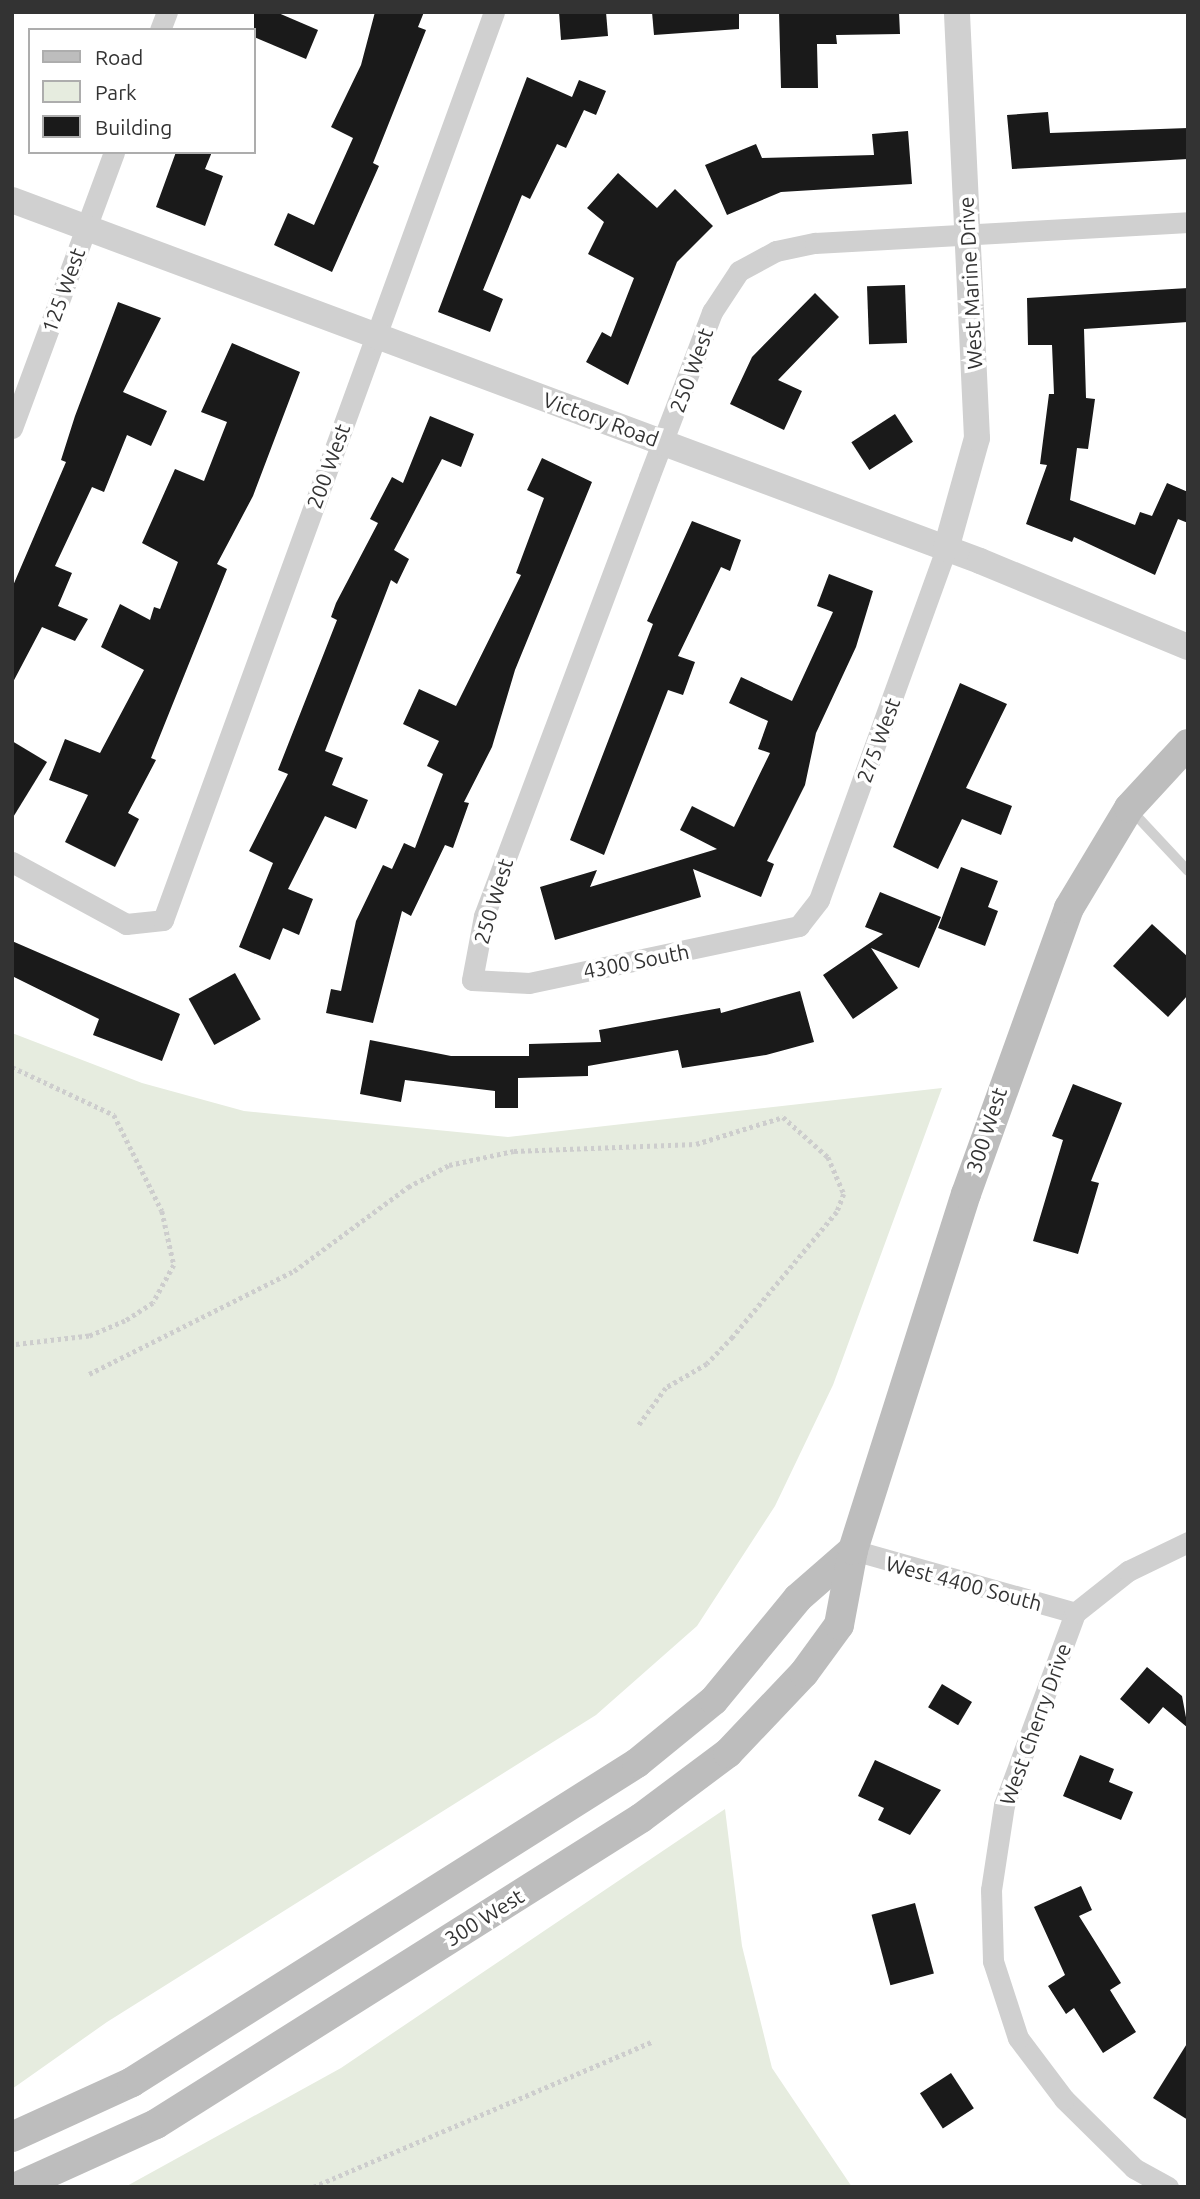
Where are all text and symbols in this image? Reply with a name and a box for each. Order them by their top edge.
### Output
legend [28,28,256,154]
text: Road [95,45,143,69]
text: Park [95,80,137,104]
text: Building [95,115,172,139]
street label: West Marine Drive [953,196,987,370]
street label: 125 West [36,244,90,336]
street label: 250 West [664,324,718,416]
street label: Victory Road [540,386,662,452]
street label: 200 West [301,420,355,512]
street label: 275 West [851,694,905,786]
street label: 250 West [468,855,518,947]
street label: 4300 South [581,938,691,984]
street label: 300 West [960,1084,1012,1176]
street label: West 4400 South [883,1550,1045,1616]
street label: West Cherry Drive [994,1640,1076,1808]
street label: 300 West [440,1883,528,1951]

